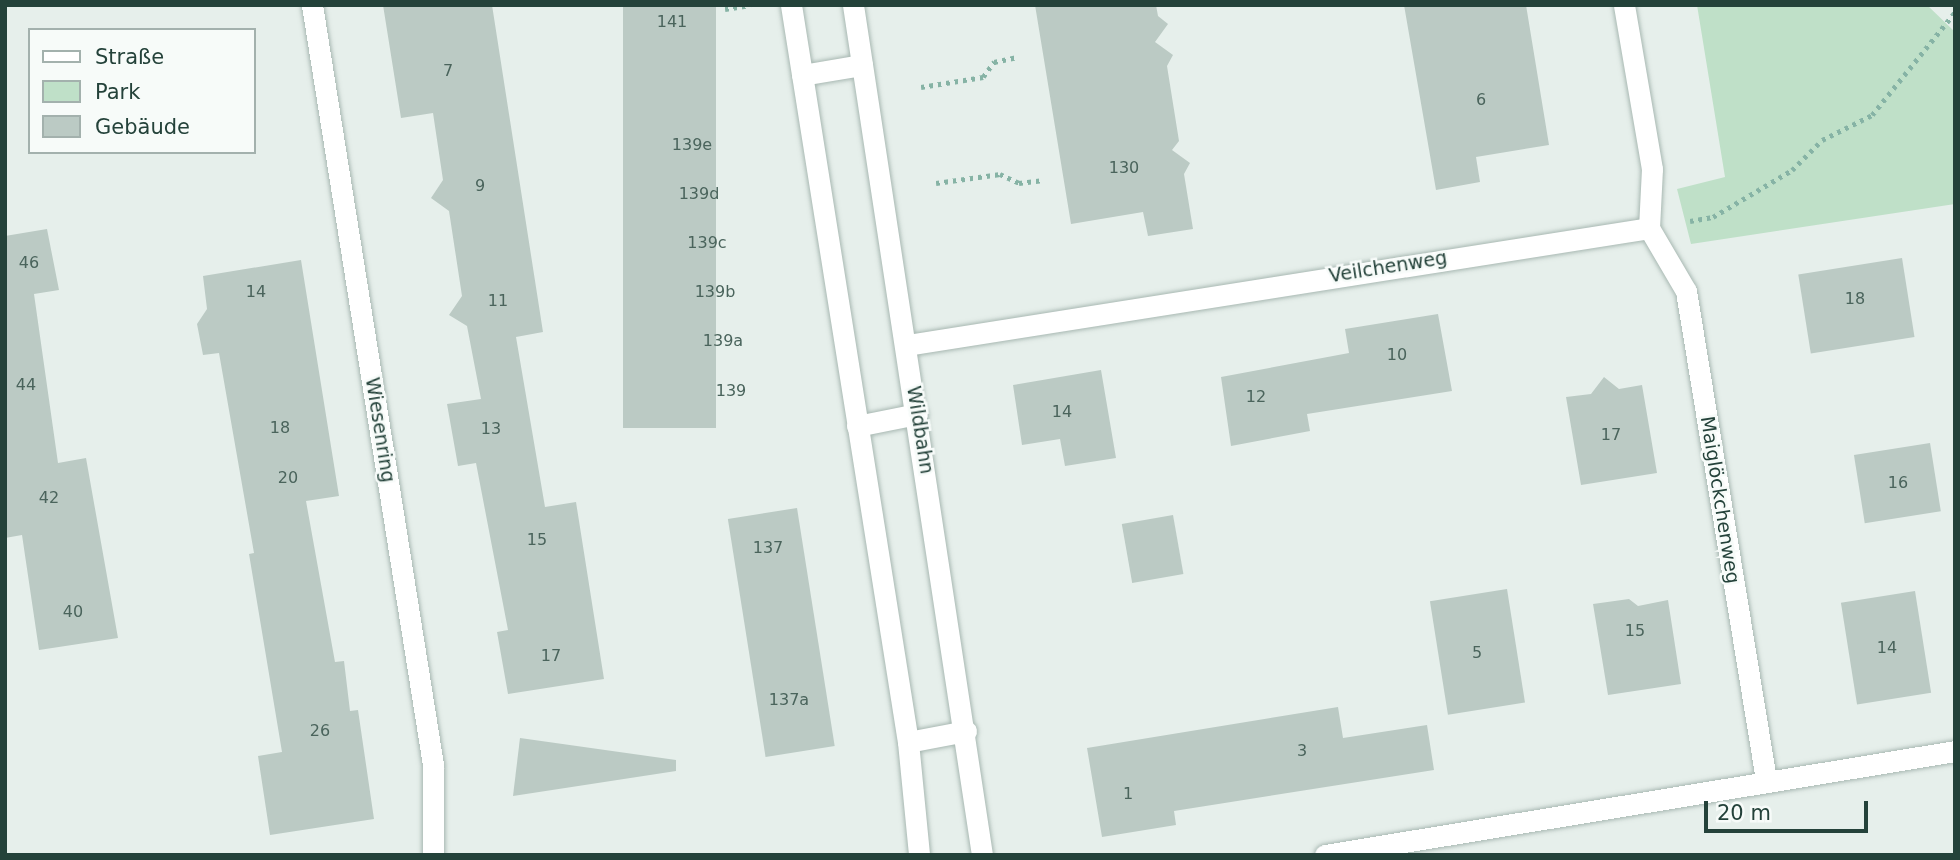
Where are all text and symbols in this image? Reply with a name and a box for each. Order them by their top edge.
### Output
house number: 141 [657,12,687,32]
legend [28,28,256,154]
text: Straße [95,45,164,69]
house number: 7 [443,61,453,81]
text: Park [95,80,140,104]
house number: 6 [1476,90,1486,110]
text: Gebäude [95,115,190,139]
house number: 139e [672,135,712,155]
house number: 130 [1109,158,1139,178]
house number: 9 [475,176,485,196]
house number: 139d [679,184,719,204]
house number: 139c [687,233,727,253]
street label: Veilchenweg [1327,246,1449,288]
house number: 46 [19,253,39,273]
house number: 14 [246,282,266,302]
house number: 139b [695,282,735,302]
house number: 18 [1845,289,1865,309]
house number: 11 [488,291,508,311]
house number: 139a [703,331,743,351]
house number: 10 [1387,345,1407,365]
house number: 44 [16,375,36,395]
street label: Wiesenring [360,376,400,484]
house number: 139 [716,381,746,401]
street label: Wildbahn [902,384,938,476]
house number: 12 [1246,387,1266,407]
house number: 14 [1052,402,1072,422]
street label: Maiglöckchenweg [1696,415,1744,585]
house number: 18 [270,418,290,438]
house number: 13 [481,419,501,439]
house number: 17 [1601,425,1621,445]
house number: 20 [278,468,298,488]
house number: 16 [1888,473,1908,493]
house number: 42 [39,488,59,508]
house number: 15 [527,530,547,550]
house number: 137 [753,538,783,558]
house number: 40 [63,602,83,622]
house number: 15 [1625,621,1645,641]
house number: 14 [1877,638,1897,658]
house number: 5 [1472,643,1482,663]
house number: 17 [541,646,561,666]
house number: 137a [769,690,809,710]
house number: 26 [310,721,330,741]
house number: 3 [1297,741,1307,761]
house number: 1 [1123,784,1133,804]
scale bar [1708,786,1872,830]
text: 20 m [1717,801,1771,825]

